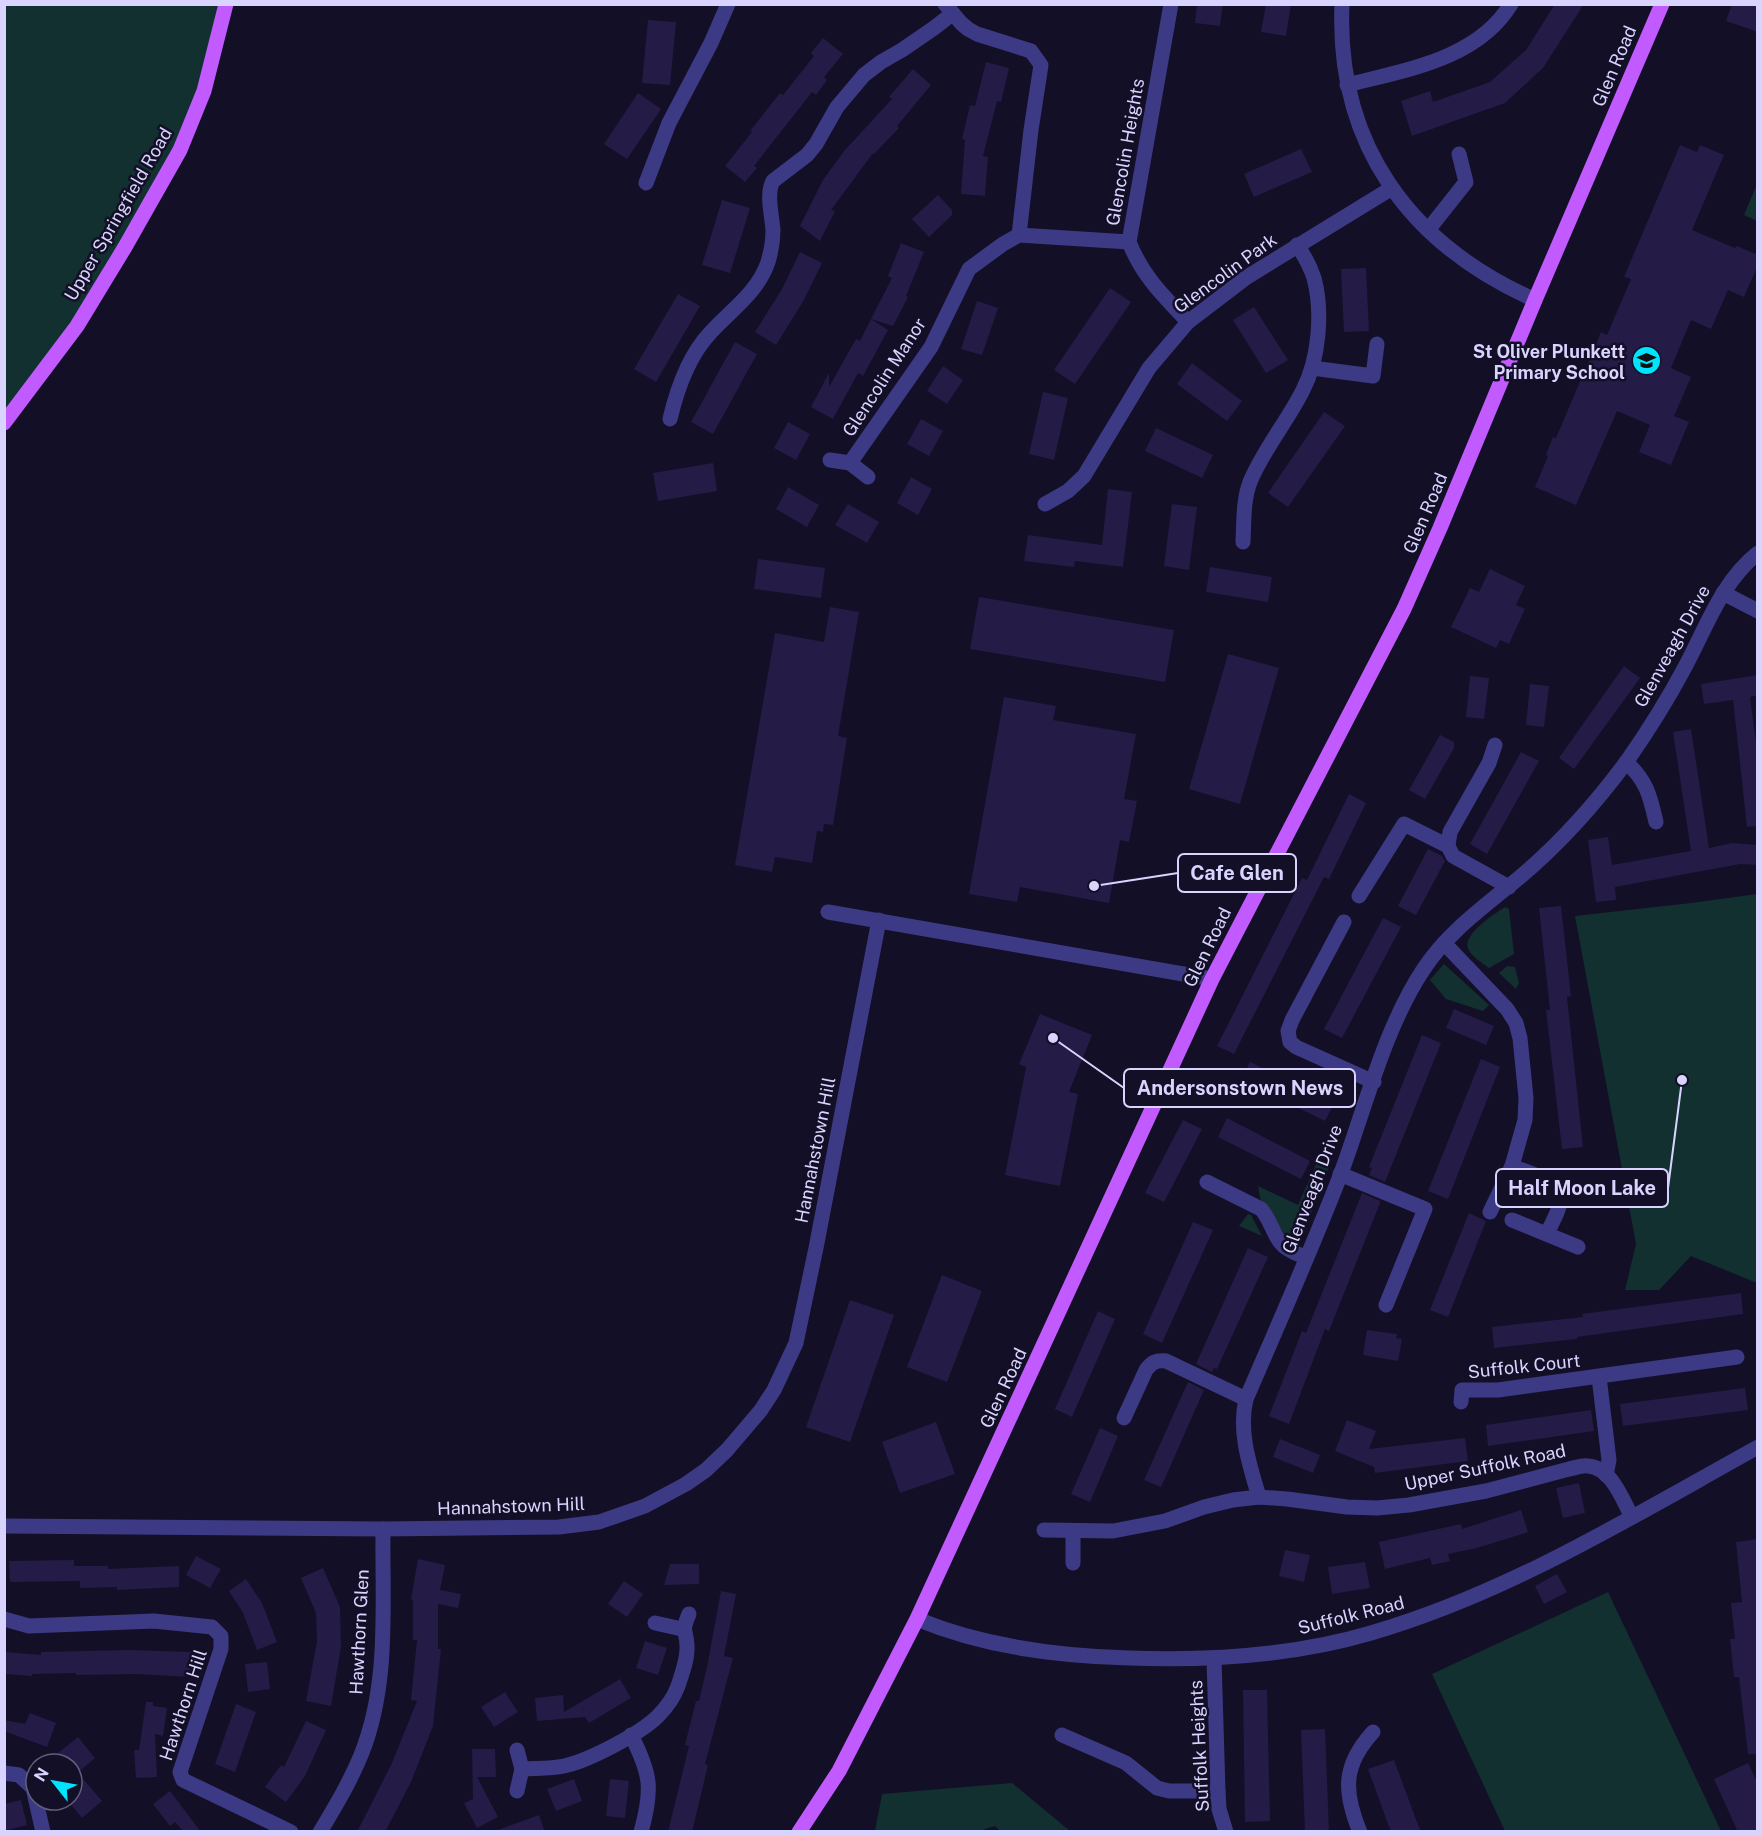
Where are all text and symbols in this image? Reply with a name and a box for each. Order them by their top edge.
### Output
street label: Glen Road [1588,22,1640,110]
street label: Glencolin Heights [1102,77,1148,227]
street label: Upper Springfield Road [60,124,176,304]
street label: Glencolin Park [1170,229,1280,317]
street label: Glencolin Manor [838,314,930,440]
place label: St Oliver Plunkett Primary School [1473,341,1625,383]
school or university icon: St Oliver Plunkett Primary School [1630,345,1662,377]
street label: Glen Road [1399,469,1451,557]
street label: Glenveagh Drive [1630,581,1714,711]
callout: Cafe Glen [1178,854,1296,892]
text: Cafe Glen [1190,861,1284,885]
street label: Glen Road [1179,904,1235,990]
callout: Andersonstown News [1124,1069,1355,1107]
street label: Hannahstown Hill [791,1075,839,1225]
text: Andersonstown News [1137,1076,1343,1100]
street label: Glenveagh Drive [1278,1122,1346,1256]
callout: Half Moon Lake [1496,1169,1668,1207]
text: Half Moon Lake [1508,1176,1656,1200]
street label: Glen Road [975,1345,1031,1431]
street label: Suffolk Court [1467,1350,1581,1382]
street label: Upper Suffolk Road [1402,1440,1568,1494]
street label: Hannahstown Hill [437,1493,585,1519]
street label: Hawthorn Glen [345,1569,373,1695]
street label: Suffolk Road [1296,1592,1406,1638]
street label: Hawthorn Hill [155,1647,211,1763]
street label: Suffolk Heights [1185,1680,1213,1812]
north arrow [24,1752,84,1812]
text: N [30,1764,53,1785]

